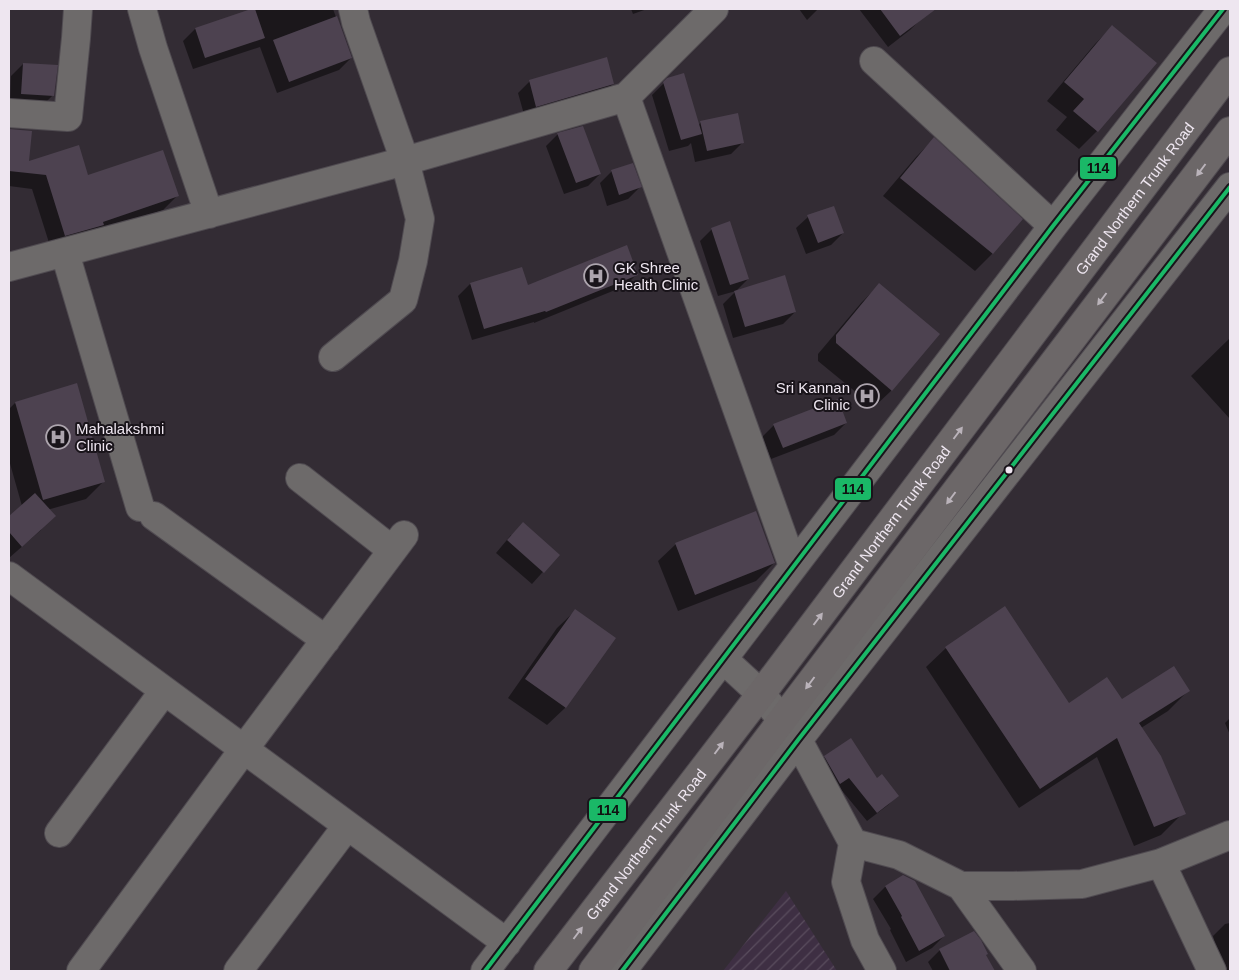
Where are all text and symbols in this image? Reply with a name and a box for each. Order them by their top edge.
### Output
street label: Grand Northern Trunk Road [1072,119,1197,278]
line badge: 114 [1079,156,1117,180]
text: 114 [1087,160,1110,176]
one-way arrow [1195,163,1206,176]
place label: GK Shree Health Clinic [614,259,699,293]
hospital icon: GK Shree Health Clinic [583,263,609,289]
one-way arrow [1097,292,1108,305]
place label: Sri Kannan Clinic [776,379,850,413]
hospital icon: Sri Kannan Clinic [854,383,880,409]
place label: Mahalakshmi Clinic [76,420,164,454]
hospital icon: Mahalakshmi Clinic [45,424,71,450]
one-way arrow [952,427,963,440]
street label: Grand Northern Trunk Road [828,442,953,601]
unlabelled marker [1004,465,1014,475]
line badge: 114 [834,477,872,501]
text: 114 [842,481,865,497]
one-way arrow [946,491,956,505]
one-way arrow [812,613,823,626]
one-way arrow [805,676,815,690]
one-way arrow [714,742,725,755]
street label: Grand Northern Trunk Road [582,765,709,923]
line badge: 114 [588,798,627,822]
text: 114 [597,802,620,818]
one-way arrow [573,926,583,940]

